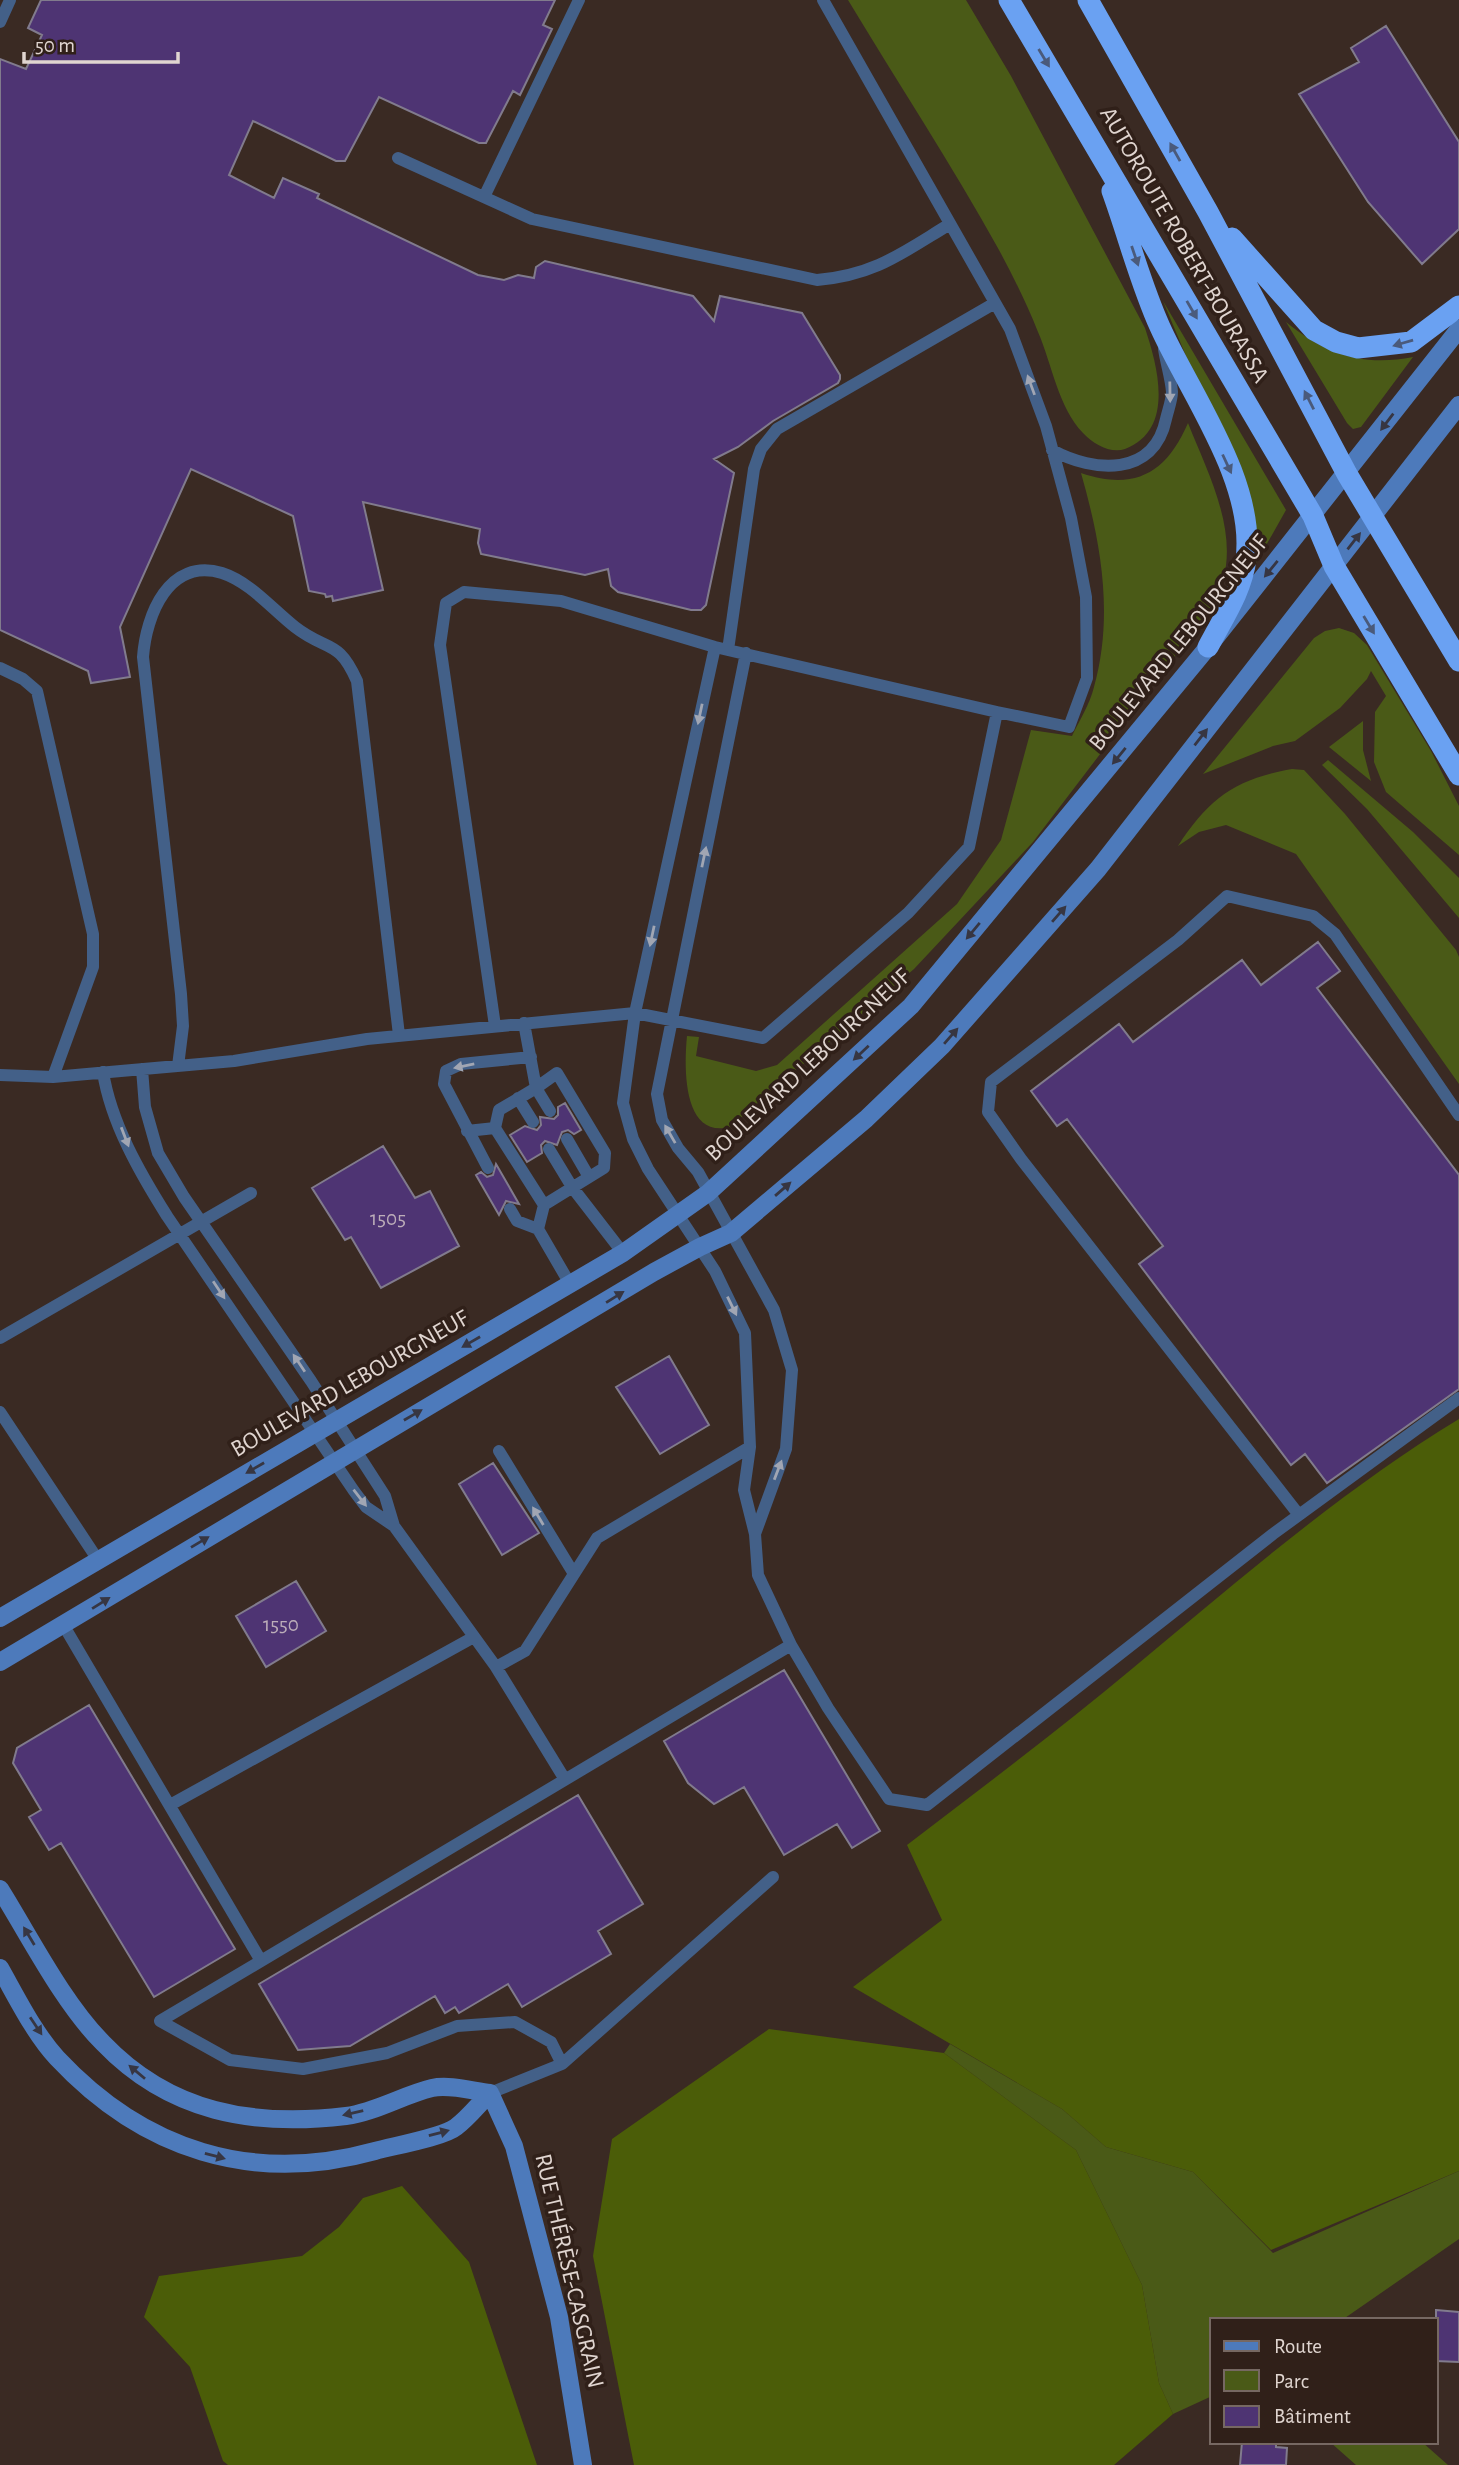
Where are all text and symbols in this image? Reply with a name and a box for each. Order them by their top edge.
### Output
scale bar [24,21,178,65]
text: 50 m [35,35,75,56]
one-way arrow [1038,49,1050,68]
street label: AUTOROUTE ROBERT-BOURASSA [1095,103,1273,387]
one-way arrow [1169,142,1181,162]
one-way arrow [1130,246,1141,267]
one-way arrow [1186,301,1199,320]
one-way arrow [1391,338,1413,349]
one-way arrow [1025,375,1036,396]
one-way arrow [1164,381,1175,403]
one-way arrow [1303,391,1315,410]
one-way arrow [1381,413,1395,431]
one-way arrow [1222,454,1233,474]
street label: BOULEVARD LEBOURGNEUF [1085,530,1274,755]
one-way arrow [1346,532,1360,550]
one-way arrow [1263,560,1278,578]
one-way arrow [1363,615,1375,634]
one-way arrow [695,703,706,725]
one-way arrow [1194,728,1209,746]
one-way arrow [1112,748,1127,765]
one-way arrow [698,846,709,868]
one-way arrow [1050,906,1066,923]
one-way arrow [966,922,981,940]
one-way arrow [646,925,657,947]
street label: BOULEVARD LEBOURGNEUF [701,964,915,1166]
one-way arrow [943,1027,958,1044]
one-way arrow [853,1044,870,1060]
one-way arrow [452,1060,474,1071]
one-way arrow [664,1124,676,1143]
one-way arrow [119,1126,130,1147]
one-way arrow [774,1181,792,1197]
house number: 1505 [370,1208,406,1229]
one-way arrow [212,1281,226,1299]
one-way arrow [605,1290,624,1303]
one-way arrow [727,1296,738,1316]
street label: BOULEVARD LEBOURGNEUF [227,1306,473,1462]
one-way arrow [461,1335,481,1347]
one-way arrow [292,1354,306,1372]
one-way arrow [404,1409,423,1421]
one-way arrow [773,1459,784,1480]
one-way arrow [246,1462,265,1474]
one-way arrow [352,1489,367,1507]
one-way arrow [532,1506,545,1526]
one-way arrow [190,1536,209,1549]
one-way arrow [91,1596,111,1609]
house number: 1550 [263,1614,299,1635]
one-way arrow [22,1926,35,1945]
one-way arrow [29,2017,42,2036]
one-way arrow [128,2065,145,2080]
one-way arrow [342,2108,364,2119]
one-way arrow [428,2128,449,2138]
one-way arrow [205,2151,227,2162]
street label: RUE THÉRÈSE-CASGRAIN [530,2151,610,2390]
legend [1210,2318,1438,2444]
text: Route [1274,2336,1322,2357]
text: Parc [1274,2371,1309,2392]
text: Bâtiment [1274,2406,1351,2427]

